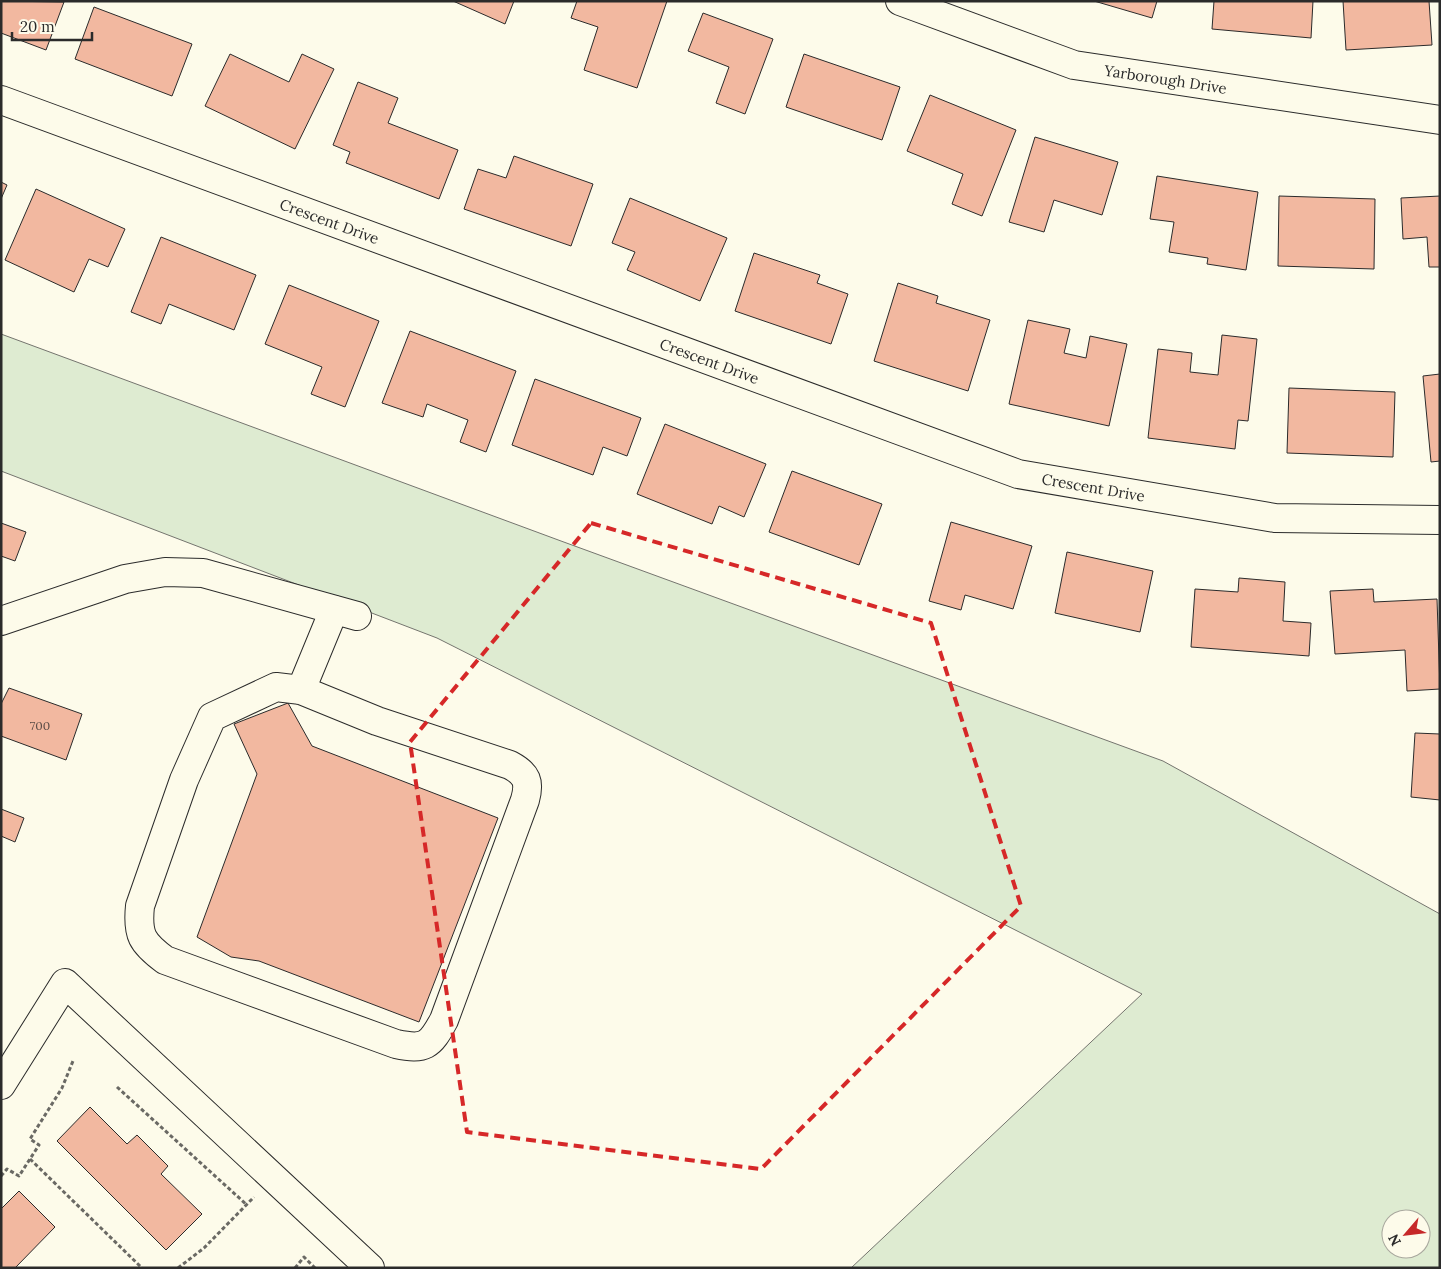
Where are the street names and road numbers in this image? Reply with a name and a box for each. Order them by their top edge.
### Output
street label: Yarborough Drive [1102,60,1228,97]
street label: Crescent Drive [277,194,382,248]
street label: Crescent Drive [657,334,762,388]
street label: Crescent Drive [1040,469,1146,505]

